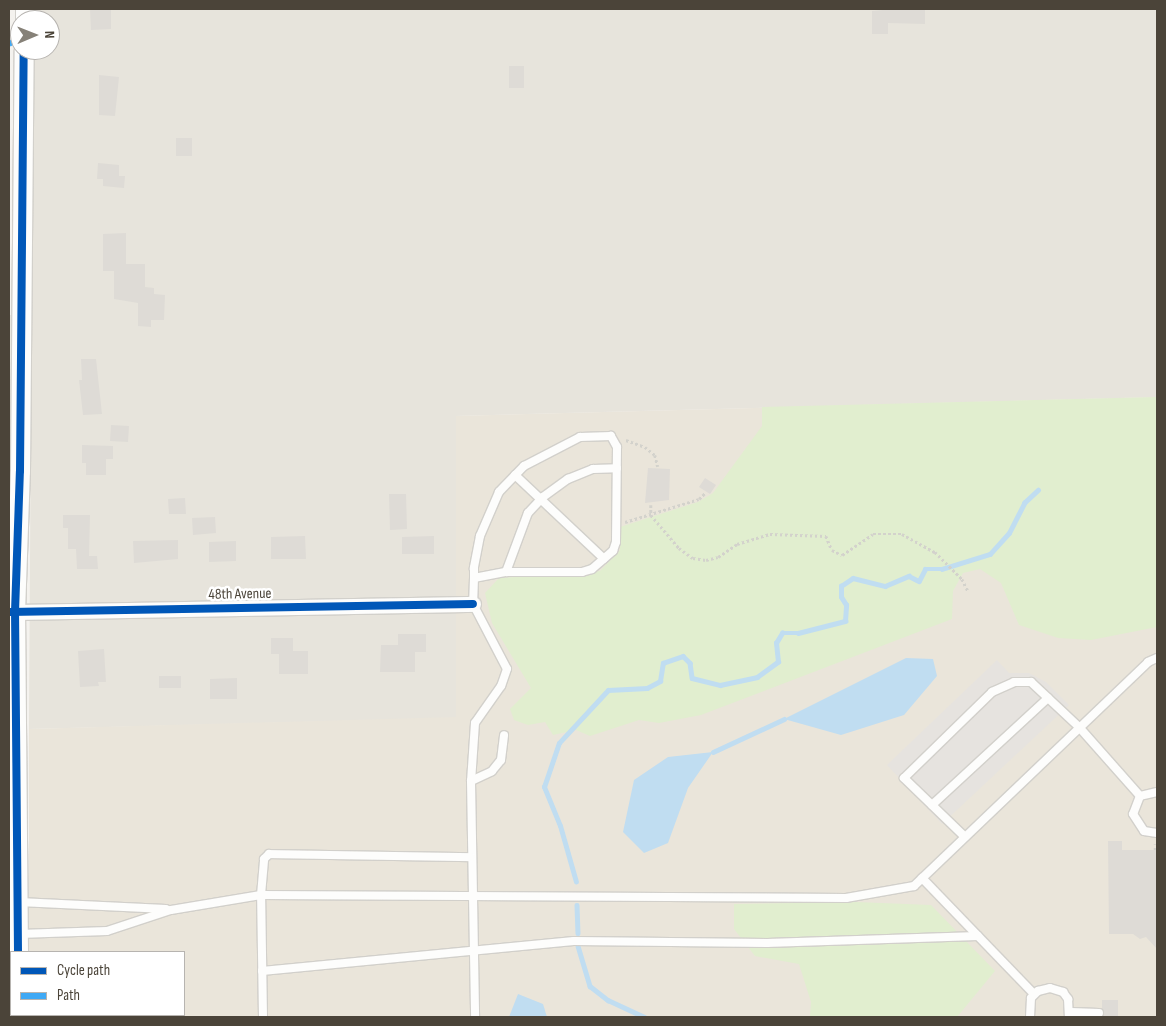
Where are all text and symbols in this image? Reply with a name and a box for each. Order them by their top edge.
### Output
north arrow [10,10,60,60]
text: N [41,31,58,39]
street label: 48th Avenue [208,584,272,604]
legend [10,951,185,1016]
text: Cycle path [57,961,110,980]
text: Path [57,986,80,1005]

